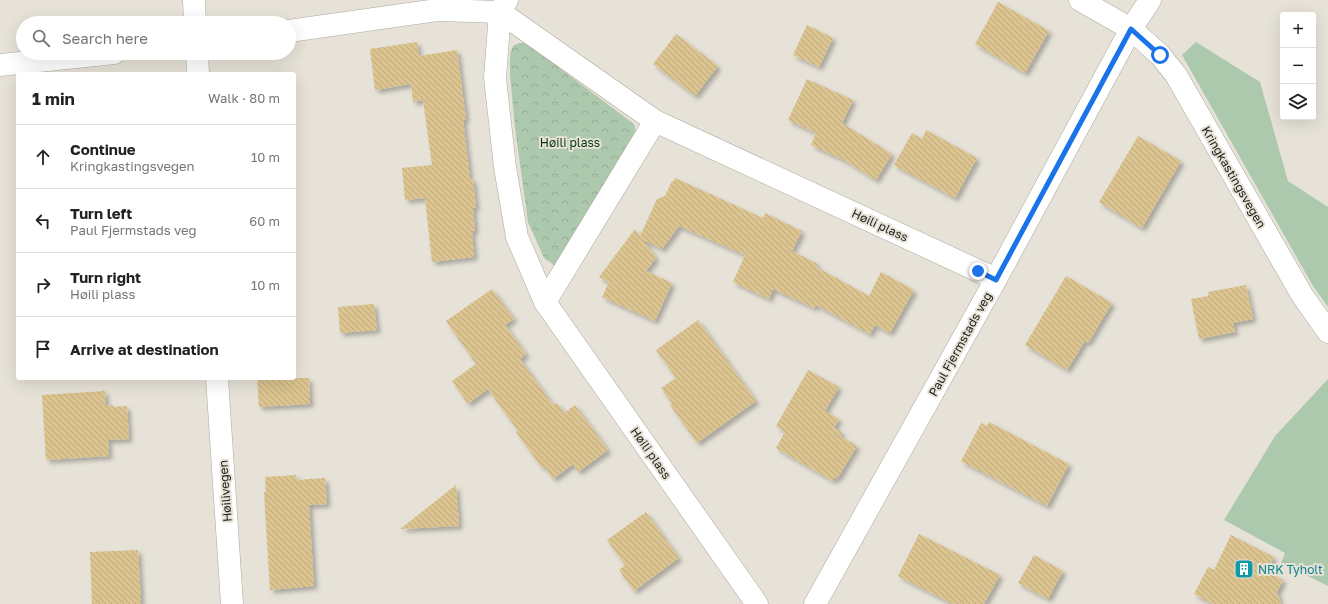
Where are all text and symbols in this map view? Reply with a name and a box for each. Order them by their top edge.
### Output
map controls [1280,12,1316,120]
button: + [1280,12,1316,48]
search box [16,16,296,60]
icon: search [30,27,52,49]
text: Search here [62,29,148,47]
route start [1151,46,1169,64]
button: − [1280,48,1316,84]
button: layers [1280,84,1316,120]
text: 1 min [32,88,75,109]
text: Walk · 80 m [208,90,280,106]
street label: Kringkastingsvegen [1199,123,1269,231]
park label: Høili plass [540,135,600,150]
text: Continue [70,140,136,158]
icon: ahead [32,146,54,168]
text: 10 m [251,149,280,165]
text: Kringkastingsvegen [70,158,195,174]
text: Turn left [70,204,132,222]
street label: Høili plass [849,205,911,245]
icon: left [32,210,54,232]
text: 60 m [249,213,280,229]
text: Paul Fjermstads veg [70,222,196,238]
route end [969,262,987,280]
text: Turn right [70,268,141,286]
icon: right [32,274,54,296]
text: 10 m [251,277,280,293]
text: Høili plass [70,286,135,302]
street label: Paul Fjermstads veg [925,289,995,399]
icon: arrive [32,338,54,360]
text: Arrive at destination [70,340,219,358]
street label: Høili plass [628,424,674,482]
street label: Høilivegen [215,460,235,522]
building icon: NRK Tyholt [1233,558,1255,580]
place label: NRK Tyholt [1258,562,1323,577]

